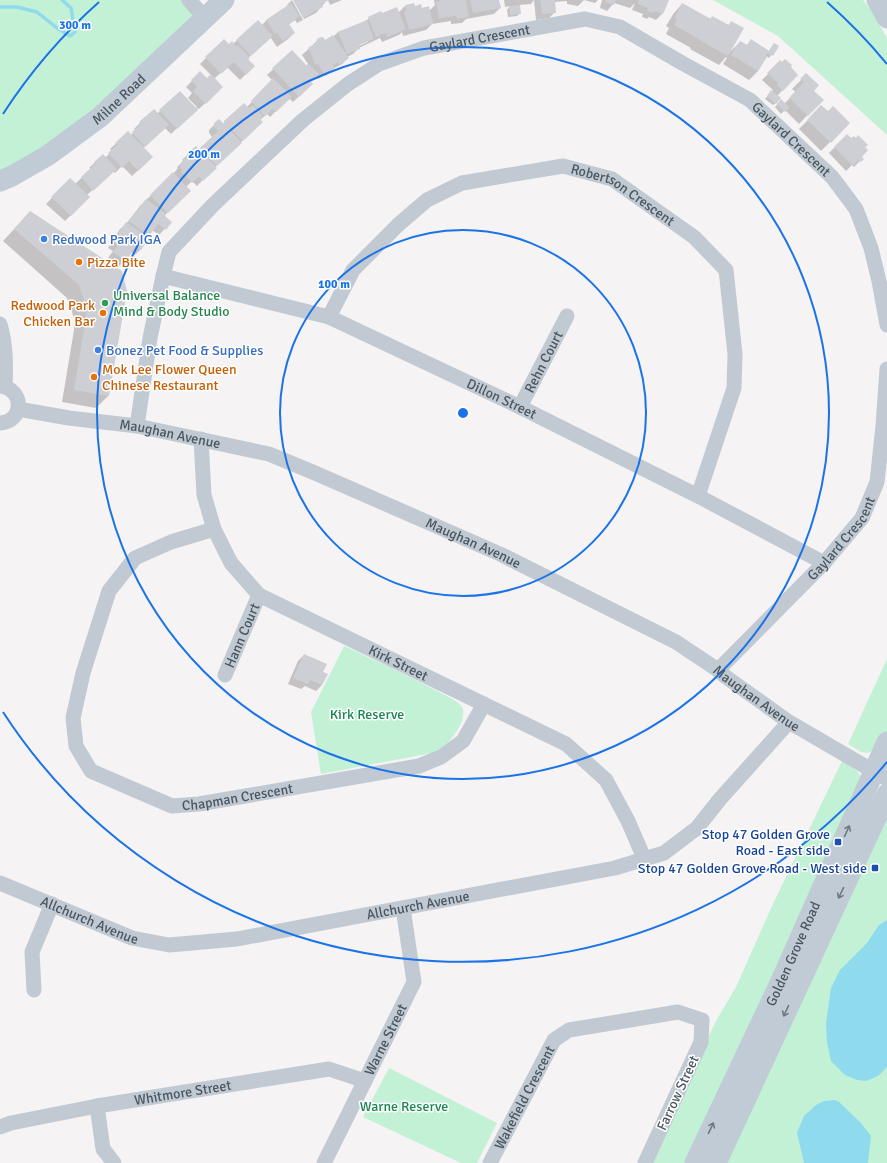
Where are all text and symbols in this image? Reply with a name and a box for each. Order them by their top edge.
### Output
text: 300 m [59,18,91,33]
street label: Gaylard Crescent [428,21,531,55]
street label: Milne Road [89,70,149,128]
street label: Gaylard Crescent [749,98,835,180]
text: 200 m [188,147,220,162]
street label: Robertson Crescent [569,160,678,229]
place label: Redwood Park IGA [52,231,162,248]
marker: Redwood Park IGA [39,234,49,244]
place label: Pizza Bite [87,254,145,271]
marker: Pizza Bite [74,257,84,267]
text: 100 m [318,277,350,292]
place label: Universal Balance Mind & Body Studio [113,287,230,320]
place label: Redwood Park Chicken Bar [10,297,96,330]
marker: Universal Balance Mind & Body Studio [100,298,110,308]
marker: Redwood Park Chicken Bar [98,308,108,318]
street label: Rehn Court [520,328,566,395]
place label: Bonez Pet Food & Supplies [106,342,263,359]
marker: Bonez Pet Food & Supplies [93,345,103,355]
place label: Mok Lee Flower Queen Chinese Restaurant [102,361,237,394]
marker: Mok Lee Flower Queen Chinese Restaurant [89,372,99,382]
street label: Dillon Street [464,375,540,422]
centre of rings [456,406,470,420]
street label: Maughan Avenue [118,415,222,452]
street label: Gaylard Crescent [803,494,879,584]
street label: Maughan Avenue [423,514,524,572]
street label: Hann Court [221,600,263,670]
street label: Kirk Street [366,641,431,684]
street label: Maughan Avenue [710,661,803,735]
park label: Kirk Reserve [330,706,404,723]
street label: Chapman Crescent [181,779,294,814]
place label: Stop 47 Golden Grove Road - East side [702,826,830,859]
one-way arrow [844,826,851,838]
marker: Stop 47 Golden Grove Road - East side [833,837,843,847]
place label: Stop 47 Golden Grove Road - West side [638,860,867,877]
marker: Stop 47 Golden Grove Road - West side [870,863,880,873]
street label: Allchurch Avenue [365,887,471,923]
one-way arrow [837,887,844,899]
street label: Allchurch Avenue [38,892,140,947]
street label: Golden Grove Road [762,899,824,1009]
street label: Warne Street [360,1001,410,1078]
one-way arrow [782,1004,789,1016]
street label: Wakefield Crescent [490,1043,558,1152]
street label: Farrow Street [653,1053,703,1133]
street label: Whitmore Street [133,1076,232,1108]
park label: Warne Reserve [360,1098,448,1115]
one-way arrow [708,1122,715,1134]

